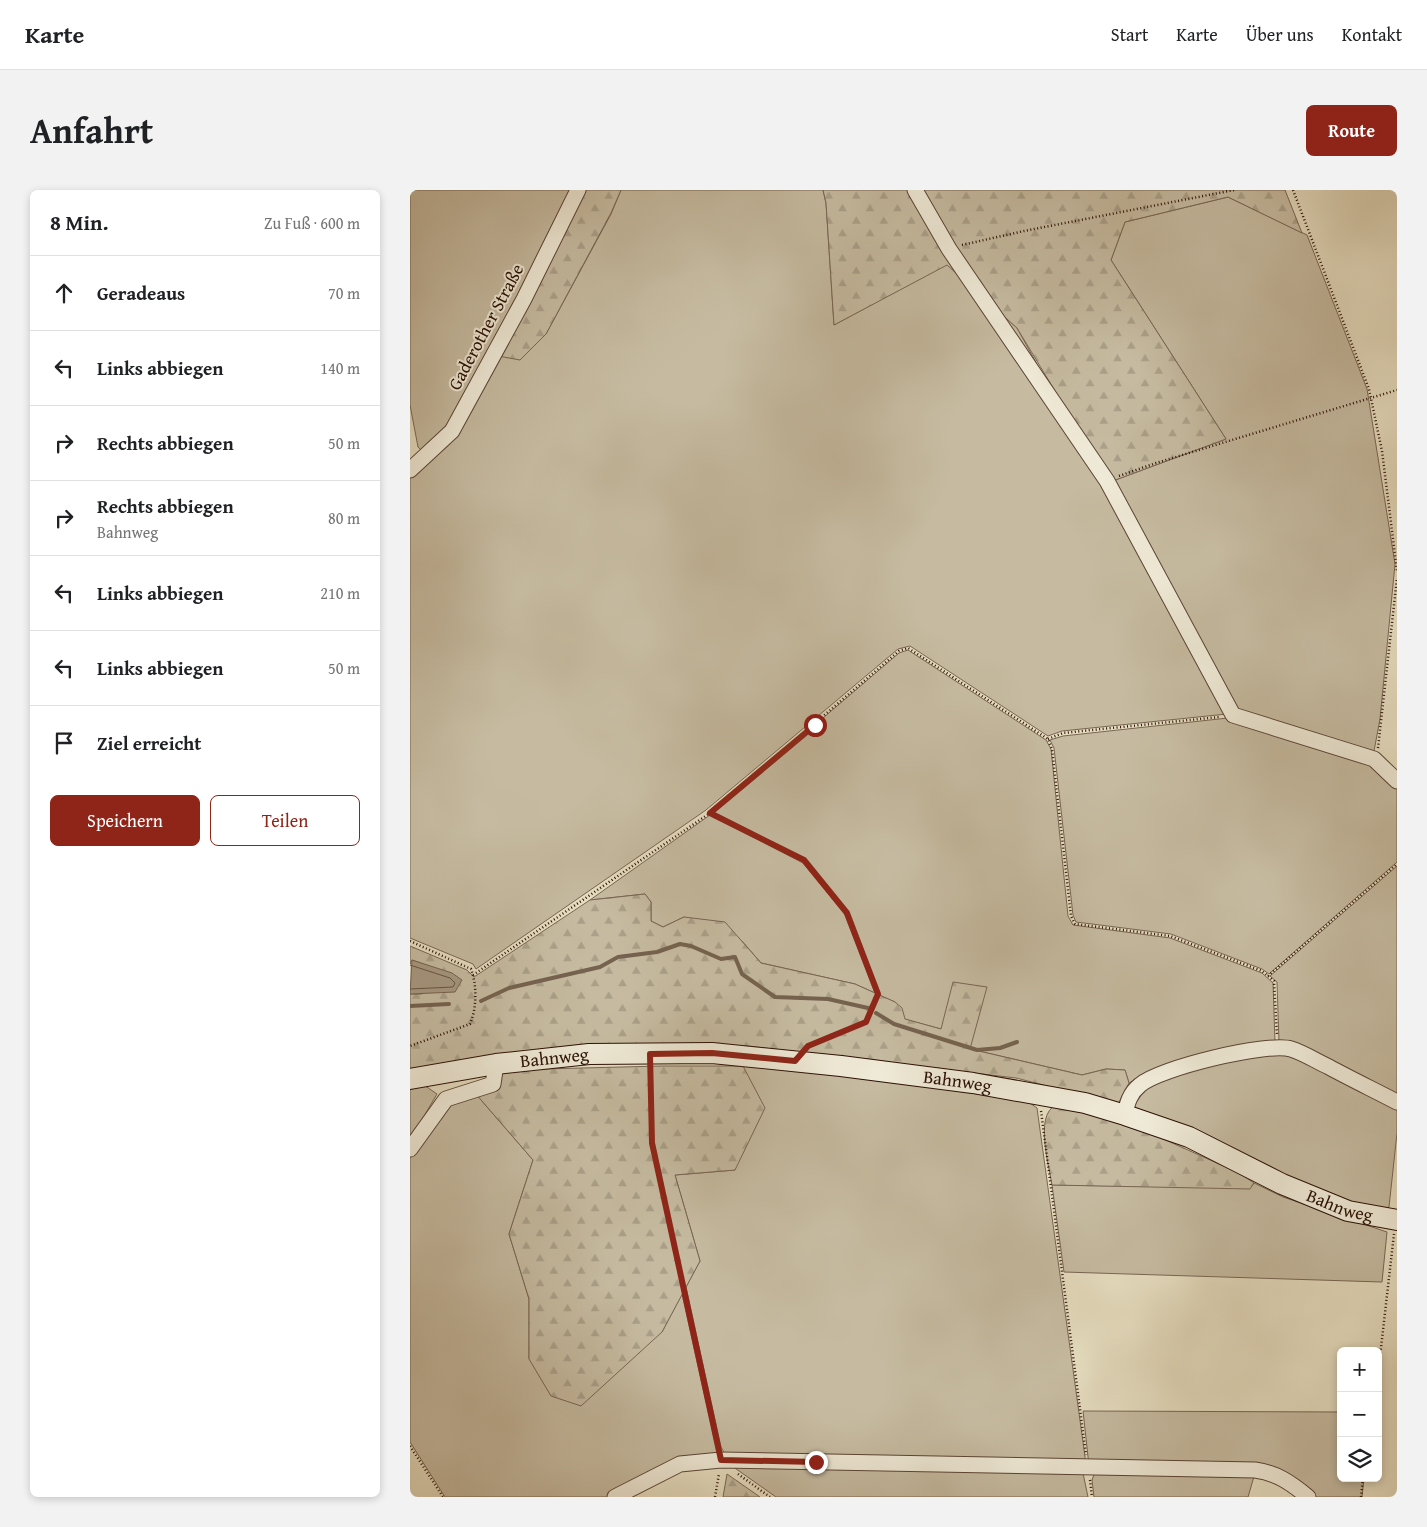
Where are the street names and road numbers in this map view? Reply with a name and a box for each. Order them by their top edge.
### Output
street label: Gaderother Straße [441,259,530,395]
street label: Bahnweg [519,1040,590,1074]
street label: Bahnweg [922,1063,994,1099]
street label: Bahnweg [1303,1181,1375,1228]

